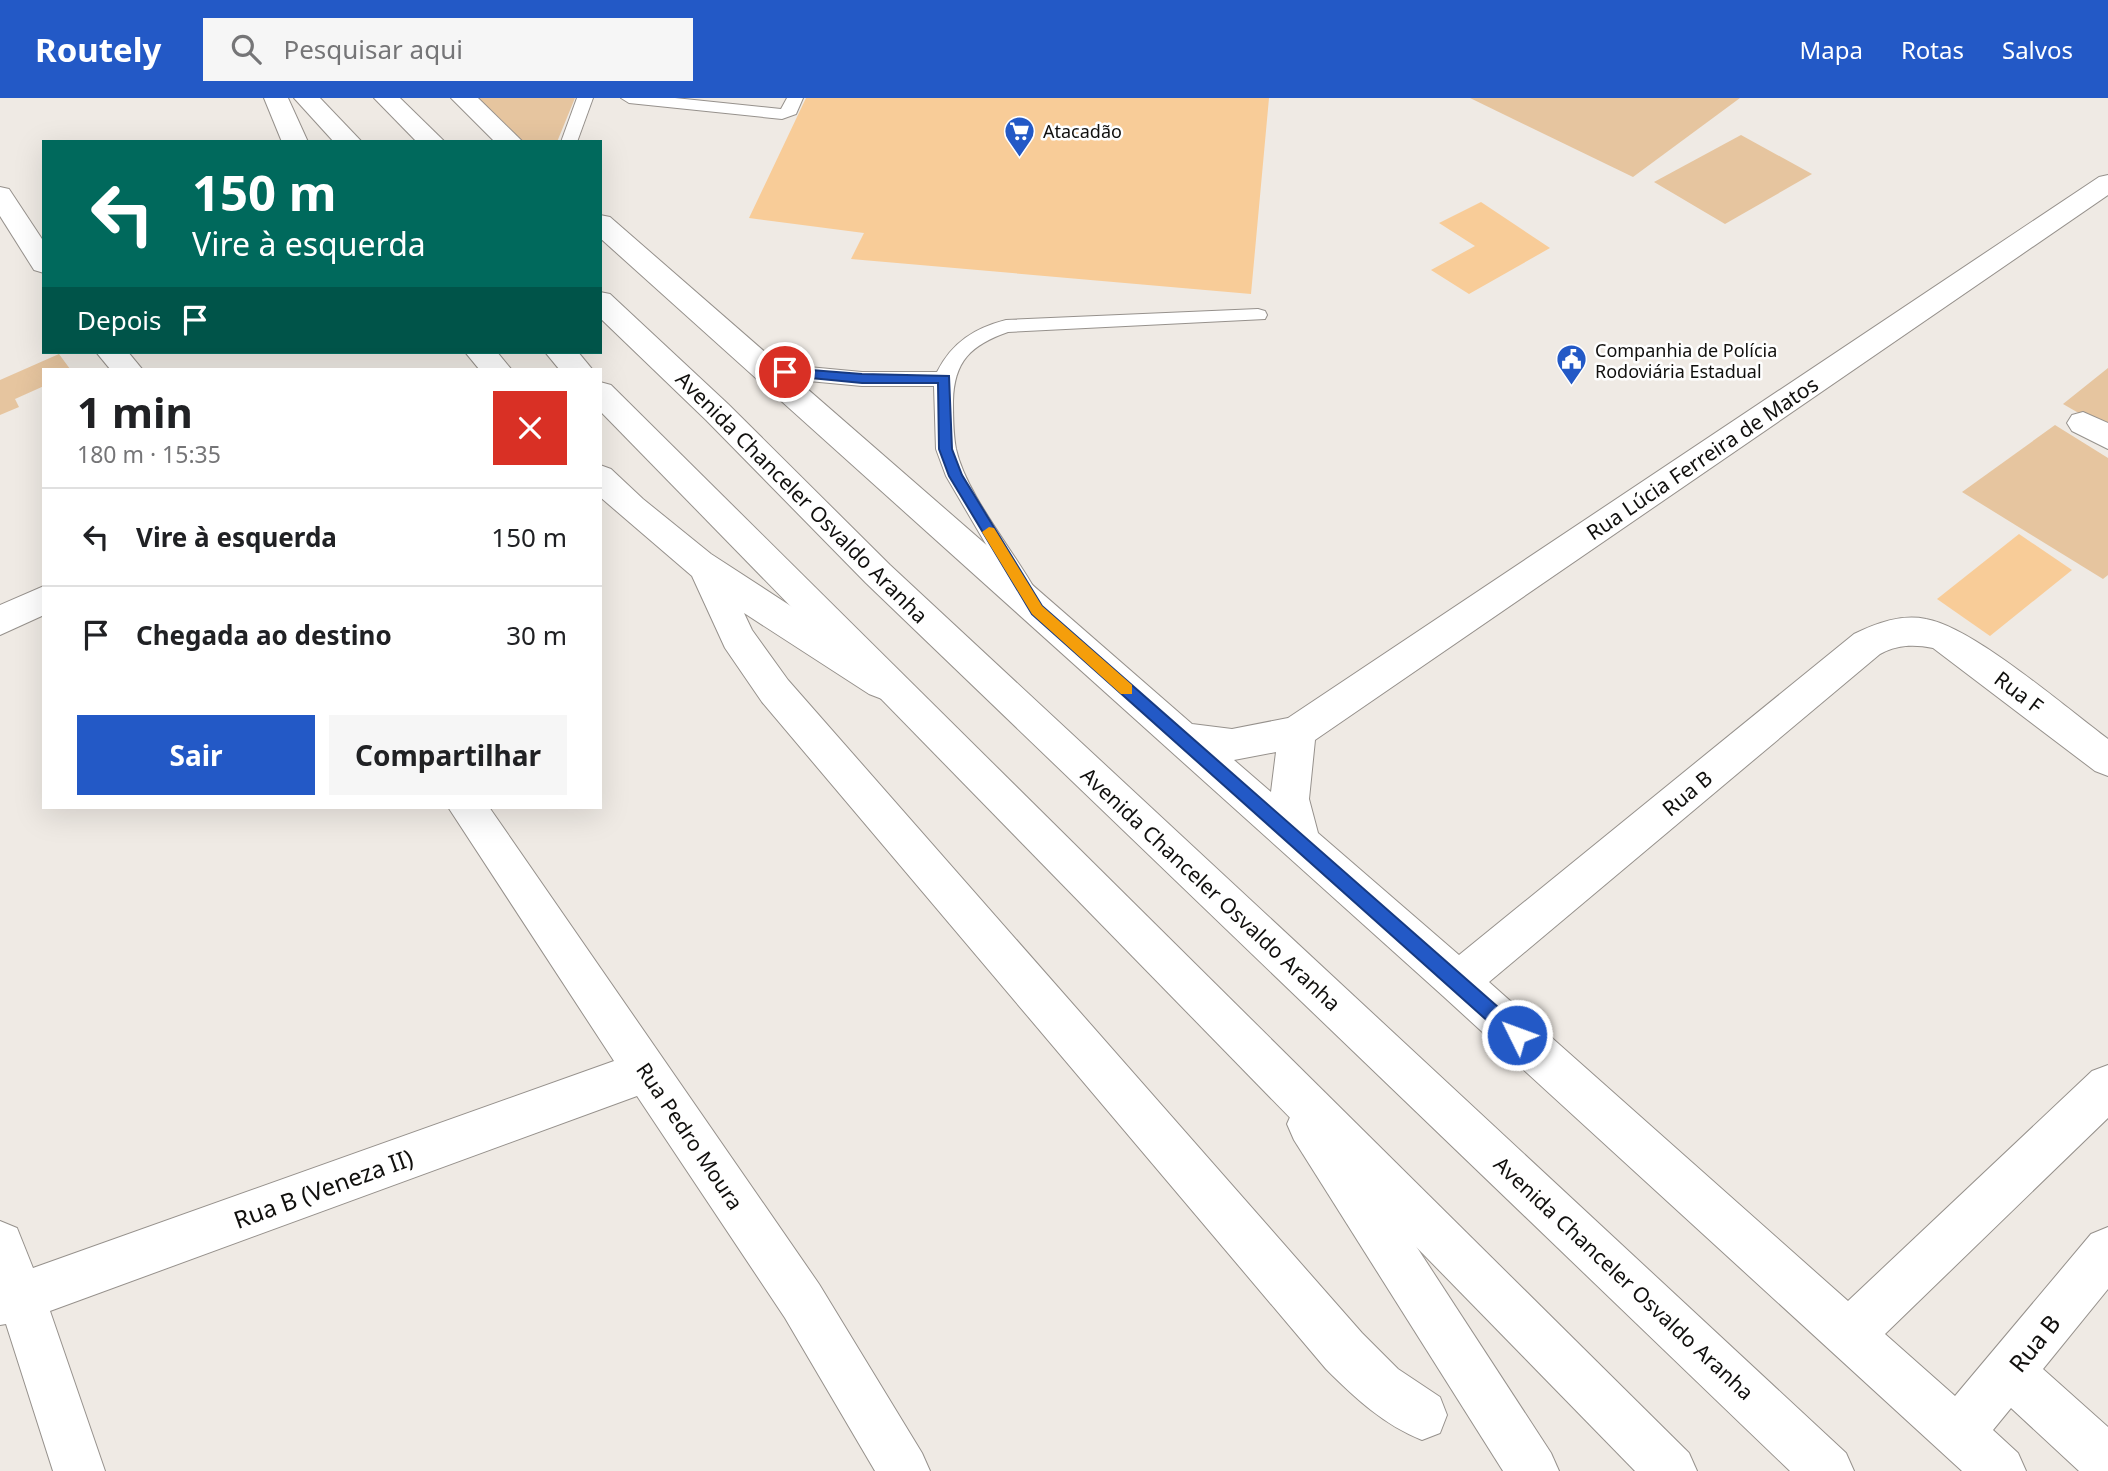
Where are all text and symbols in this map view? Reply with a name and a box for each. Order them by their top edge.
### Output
search box [203,18,693,81]
text: Routely [35,27,161,72]
icon: search [227,30,265,68]
text: Pesquisar aqui [283,31,463,67]
text: Mapa [1799,33,1863,66]
text: Rotas [1901,33,1964,66]
text: Salvos [2002,33,2073,66]
supermarket icon: Atacadão [1003,114,1037,158]
place label: Atacadão [1043,119,1122,143]
text: 150 m [192,159,337,225]
icon: left [77,168,168,259]
text: Vire à esquerda [192,222,426,265]
icon: arrive [176,301,214,339]
text: Depois [77,302,162,338]
place label: Companhia de Polícia Rodoviária Estadual [1595,338,1777,383]
pin [755,342,815,402]
public building icon: Companhia de Polícia Rodoviária Estadual [1555,343,1589,387]
icon: arrive [766,353,804,391]
street label: Avenida Chanceler Osvaldo Aranha [670,365,934,629]
street label: Rua Lúcia Ferreira de Matos [1581,370,1823,546]
text: 1 min [77,383,193,440]
button: close [493,391,567,465]
text: 180 m · 15:35 [77,438,221,470]
icon: left [77,518,115,556]
text: Vire à esquerda [136,519,337,555]
text: 150 m [491,519,567,555]
icon: arrive [77,616,115,654]
text: Chegada ao destino [136,617,392,653]
text: 30 m [506,617,567,653]
street label: Rua F [1989,665,2049,720]
button: Sair [77,715,315,795]
button: Compartilhar [329,715,567,795]
street label: Avenida Chanceler Osvaldo Aranha [1075,761,1347,1017]
street label: Rua B [1656,764,1718,822]
position arrow [1480,998,1554,1072]
street label: Rua Pedro Moura [630,1057,750,1215]
street label: Rua B (Veneza II) [229,1140,417,1236]
street label: Avenida Chanceler Osvaldo Aranha [1488,1150,1760,1406]
street label: Rua B [2001,1307,2067,1379]

